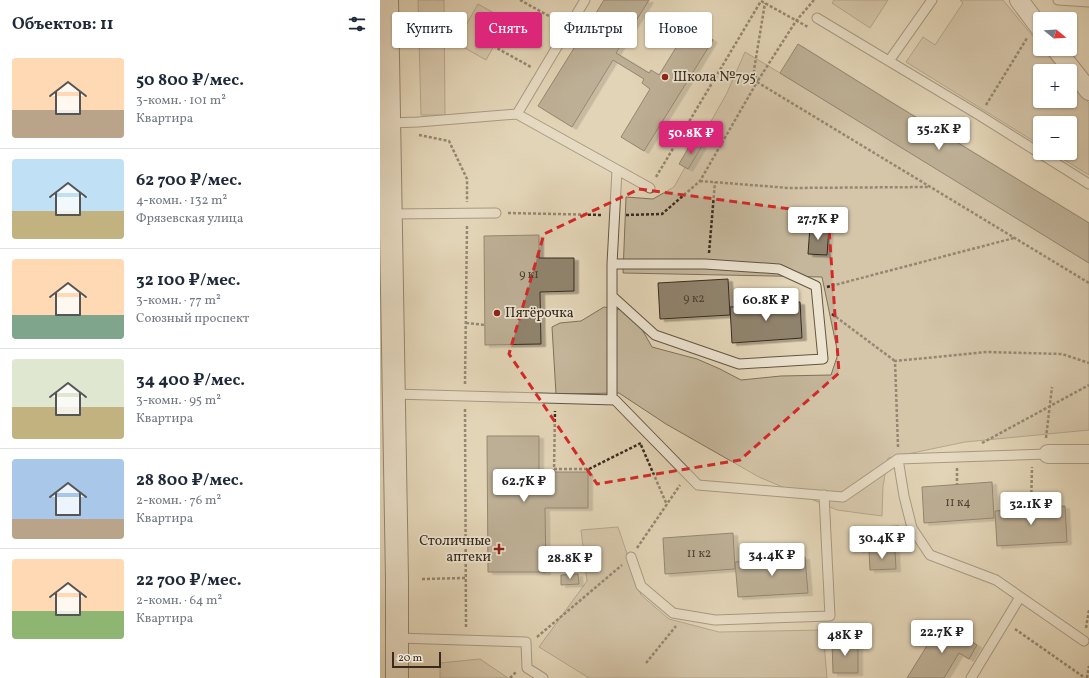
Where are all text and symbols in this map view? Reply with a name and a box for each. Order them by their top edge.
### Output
chip: Купить [392,12,467,48]
chip: Снять [475,12,542,48]
chip: Фильтры [550,12,637,48]
chip: Новое [645,12,712,48]
north arrow [1033,12,1077,56]
map controls [1033,12,1077,160]
text: Объектов: 11 [12,13,114,36]
icon: filters [346,13,368,35]
button: + [1033,64,1077,108]
place label: Школа №795 [673,68,756,87]
text: 50 800 ₽/мес. [136,69,244,92]
marker: Школа №795 [660,72,670,82]
icon: home [44,74,92,122]
text: 3-комн. · 101 m² [136,92,226,110]
text: Квартира [136,110,193,128]
button: − [1033,116,1077,160]
pin: 35.2K ₽ [902,117,976,151]
pin: 50.8K ₽ [654,121,728,155]
text: 35.2K ₽ [917,121,961,139]
text: 50.8K ₽ [668,125,714,143]
text: 62 700 ₽/мес. [136,169,242,192]
icon: home [44,175,92,223]
text: 4-комн. · 132 m² [136,192,227,210]
pin: 27.7K ₽ [781,207,855,241]
text: Фрязевская улица [136,210,243,228]
text: 27.7K ₽ [797,211,839,229]
house number: 9 к1 [519,267,539,283]
text: 32 100 ₽/мес. [136,269,241,292]
icon: home [44,275,92,323]
pin: 60.8K ₽ [729,288,803,322]
house number: 9 к2 [683,291,705,307]
text: 3-комн. · 77 m² [136,292,221,310]
text: 60.8K ₽ [743,292,789,310]
place label: Пятёрочка [505,304,574,323]
marker: Пятёрочка [492,308,502,318]
text: Союзный проспект [136,310,249,328]
text: 34 400 ₽/мес. [136,369,245,392]
icon: home [44,375,92,423]
text: 3-комн. · 95 m² [136,392,221,410]
text: Квартира [136,410,193,428]
text: 28 800 ₽/мес. [136,469,244,492]
pin: 62.7K ₽ [487,469,561,503]
text: 62.7K ₽ [502,473,546,491]
icon: home [44,475,92,523]
text: 2-комн. · 76 m² [136,492,221,510]
pin: 32.1K ₽ [994,492,1068,526]
house number: 11 к4 [945,495,971,511]
text: 32.1K ₽ [1009,496,1053,514]
text: Квартира [136,510,193,528]
pin: 30.4K ₽ [845,526,919,560]
text: 30.4K ₽ [859,530,905,548]
place label: Столичные аптеки [419,532,491,567]
pin: 34.4K ₽ [735,543,809,577]
marker: Столичные аптеки [494,544,504,554]
pin: 28.8K ₽ [533,546,607,580]
house number: 11 к2 [687,546,711,562]
text: 34.4K ₽ [748,547,796,565]
text: 28.8K ₽ [547,550,593,568]
text: 22 700 ₽/мес. [136,569,241,592]
icon: home [44,575,92,623]
text: 2-комн. · 64 m² [136,592,222,610]
text: Квартира [136,610,193,628]
pin: 22.7K ₽ [905,620,979,654]
pin: 48K ₽ [817,623,873,657]
text: 22.7K ₽ [920,624,964,642]
text: 48K ₽ [827,627,863,645]
scale bar [392,650,441,669]
text: 20 m [398,651,422,666]

